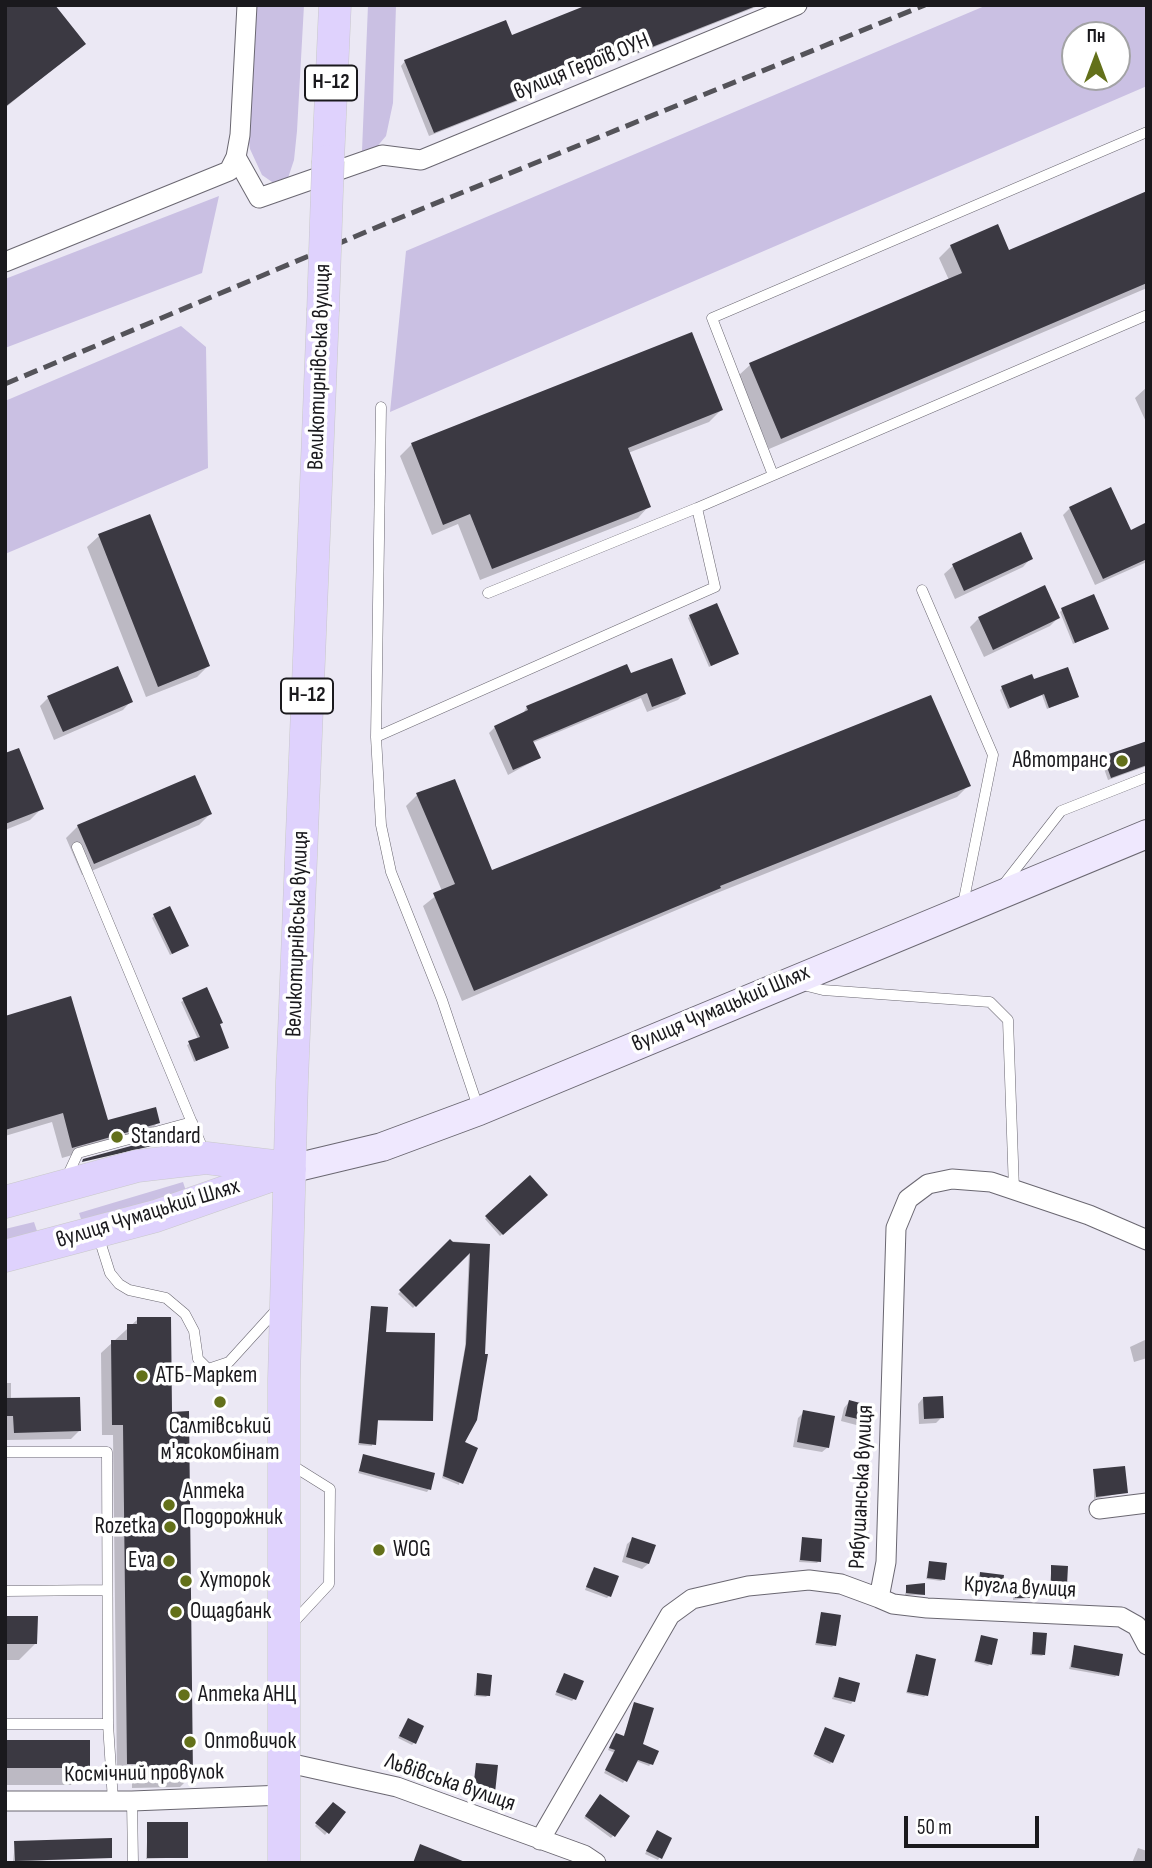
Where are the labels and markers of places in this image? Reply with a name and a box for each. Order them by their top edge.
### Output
place label: Автотранс [1013,747,1108,775]
marker: Автотранс [1114,753,1130,769]
place label: Standard [131,1123,201,1151]
marker: Standard [109,1129,125,1145]
place label: АТБ-Маркет [156,1362,257,1390]
marker: АТБ-Маркет [134,1368,150,1384]
marker: Салтівський м'ясокомбінат [212,1394,228,1410]
place label: Салтівський м'ясокомбінат [161,1413,279,1467]
place label: Аптека Подорожник [183,1478,283,1532]
marker: Аптека Подорожник [161,1497,177,1513]
place label: Rozetka [95,1513,156,1541]
marker: Rozetka [162,1519,178,1535]
place label: WOG [393,1536,431,1564]
marker: WOG [371,1542,387,1558]
place label: Eva [128,1547,155,1575]
marker: Eva [161,1553,177,1569]
place label: Хуторок [200,1567,270,1595]
marker: Хуторок [178,1573,194,1589]
place label: Ощадбанк [190,1598,271,1626]
marker: Ощадбанк [168,1604,184,1620]
place label: Аптека АНЦ [198,1681,296,1709]
marker: Аптека АНЦ [176,1687,192,1703]
place label: Оптовичок [204,1728,296,1756]
marker: Оптовичок [182,1734,198,1750]

